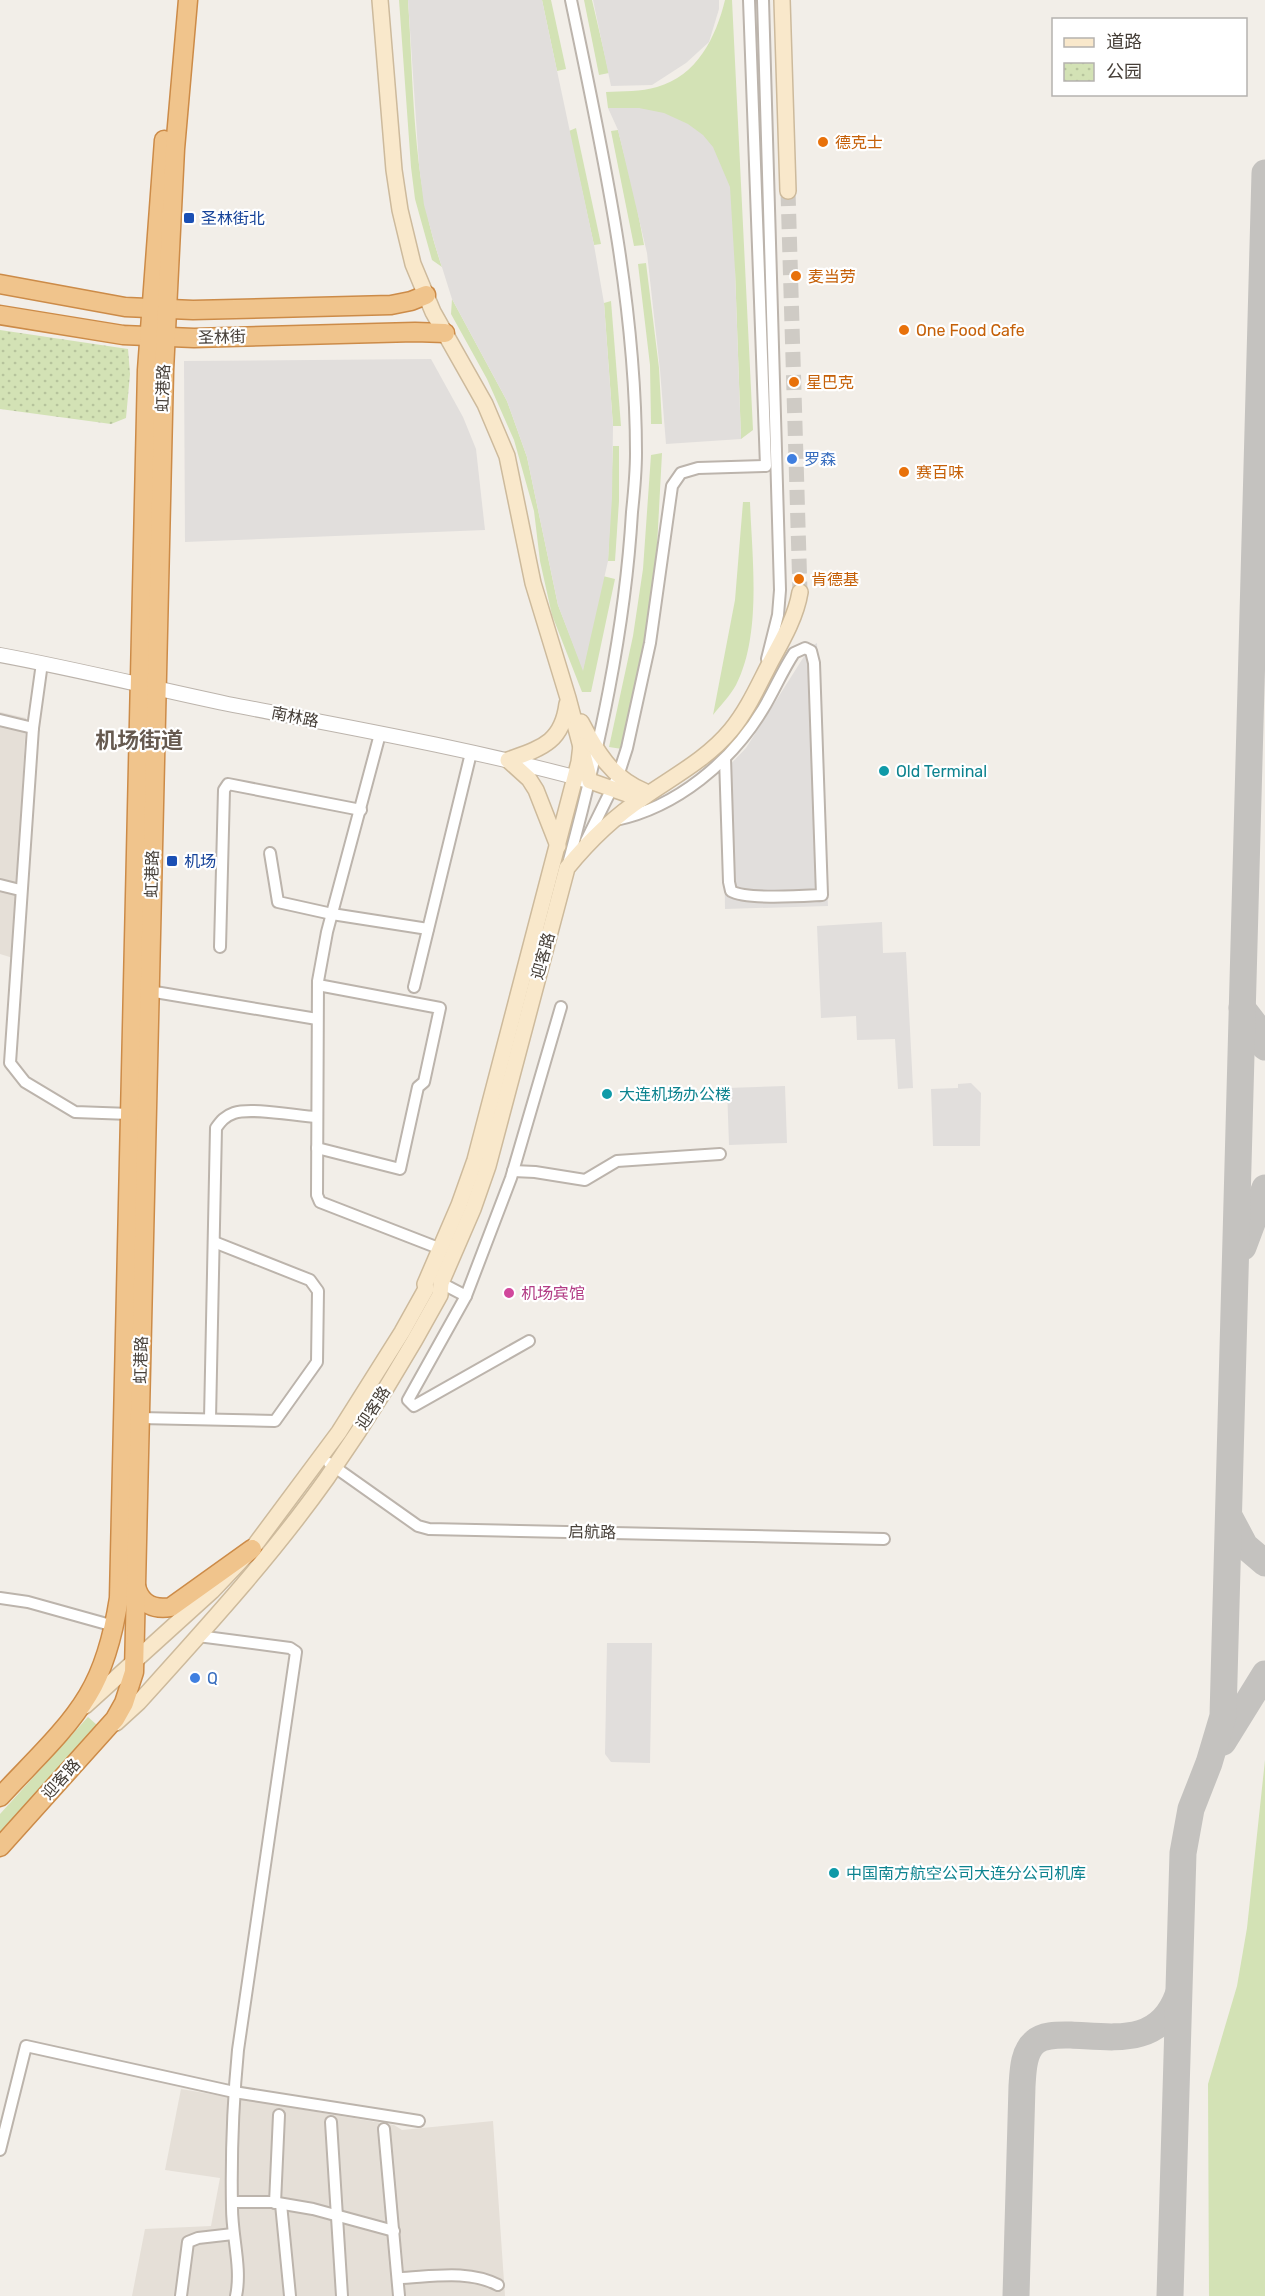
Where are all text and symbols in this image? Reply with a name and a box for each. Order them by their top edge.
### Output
legend [1052,18,1247,96]
text: 道路 [1106,31,1142,53]
text: 公园 [1106,61,1142,83]
place label: 德克士 [835,133,883,152]
marker: 德克士 [816,135,830,149]
place label: 圣林街北 [201,209,265,228]
marker: 圣林街北 [182,211,196,225]
place label: 麦当劳 [808,267,856,286]
marker: 麦当劳 [789,269,803,283]
place label: One Food Cafe [916,321,1025,340]
marker: One Food Cafe [897,323,911,337]
street label: 圣林街 [198,327,246,347]
street label: 虹港路 [153,364,173,412]
place label: 星巴克 [806,373,854,392]
marker: 星巴克 [787,375,801,389]
place label: 罗森 [804,450,836,469]
marker: 罗森 [785,452,799,466]
place label: 赛百味 [916,463,964,482]
marker: 赛百味 [897,465,911,479]
place label: 肯德基 [811,570,859,589]
marker: 肯德基 [792,572,806,586]
street label: 南林路 [270,703,320,731]
district label: 机场街道 [95,727,183,754]
place label: Old Terminal [896,762,987,781]
marker: Old Terminal [877,764,891,778]
street label: 虹港路 [142,850,162,898]
place label: 机场 [184,852,216,871]
marker: 机场 [165,854,179,868]
street label: 迎客路 [528,930,558,982]
place label: 大连机场办公楼 [619,1085,731,1104]
marker: 大连机场办公楼 [600,1087,614,1101]
place label: 机场宾馆 [521,1284,585,1303]
marker: 机场宾馆 [502,1286,516,1300]
street label: 虹港路 [131,1336,151,1384]
street label: 迎客路 [352,1383,394,1433]
street label: 启航路 [568,1522,616,1542]
place label: Q [207,1669,218,1688]
marker: Q [188,1671,202,1685]
street label: 迎客路 [38,1755,84,1803]
place label: 中国南方航空公司大连分公司机库 [846,1864,1086,1883]
marker: 中国南方航空公司大连分公司机库 [827,1866,841,1880]

